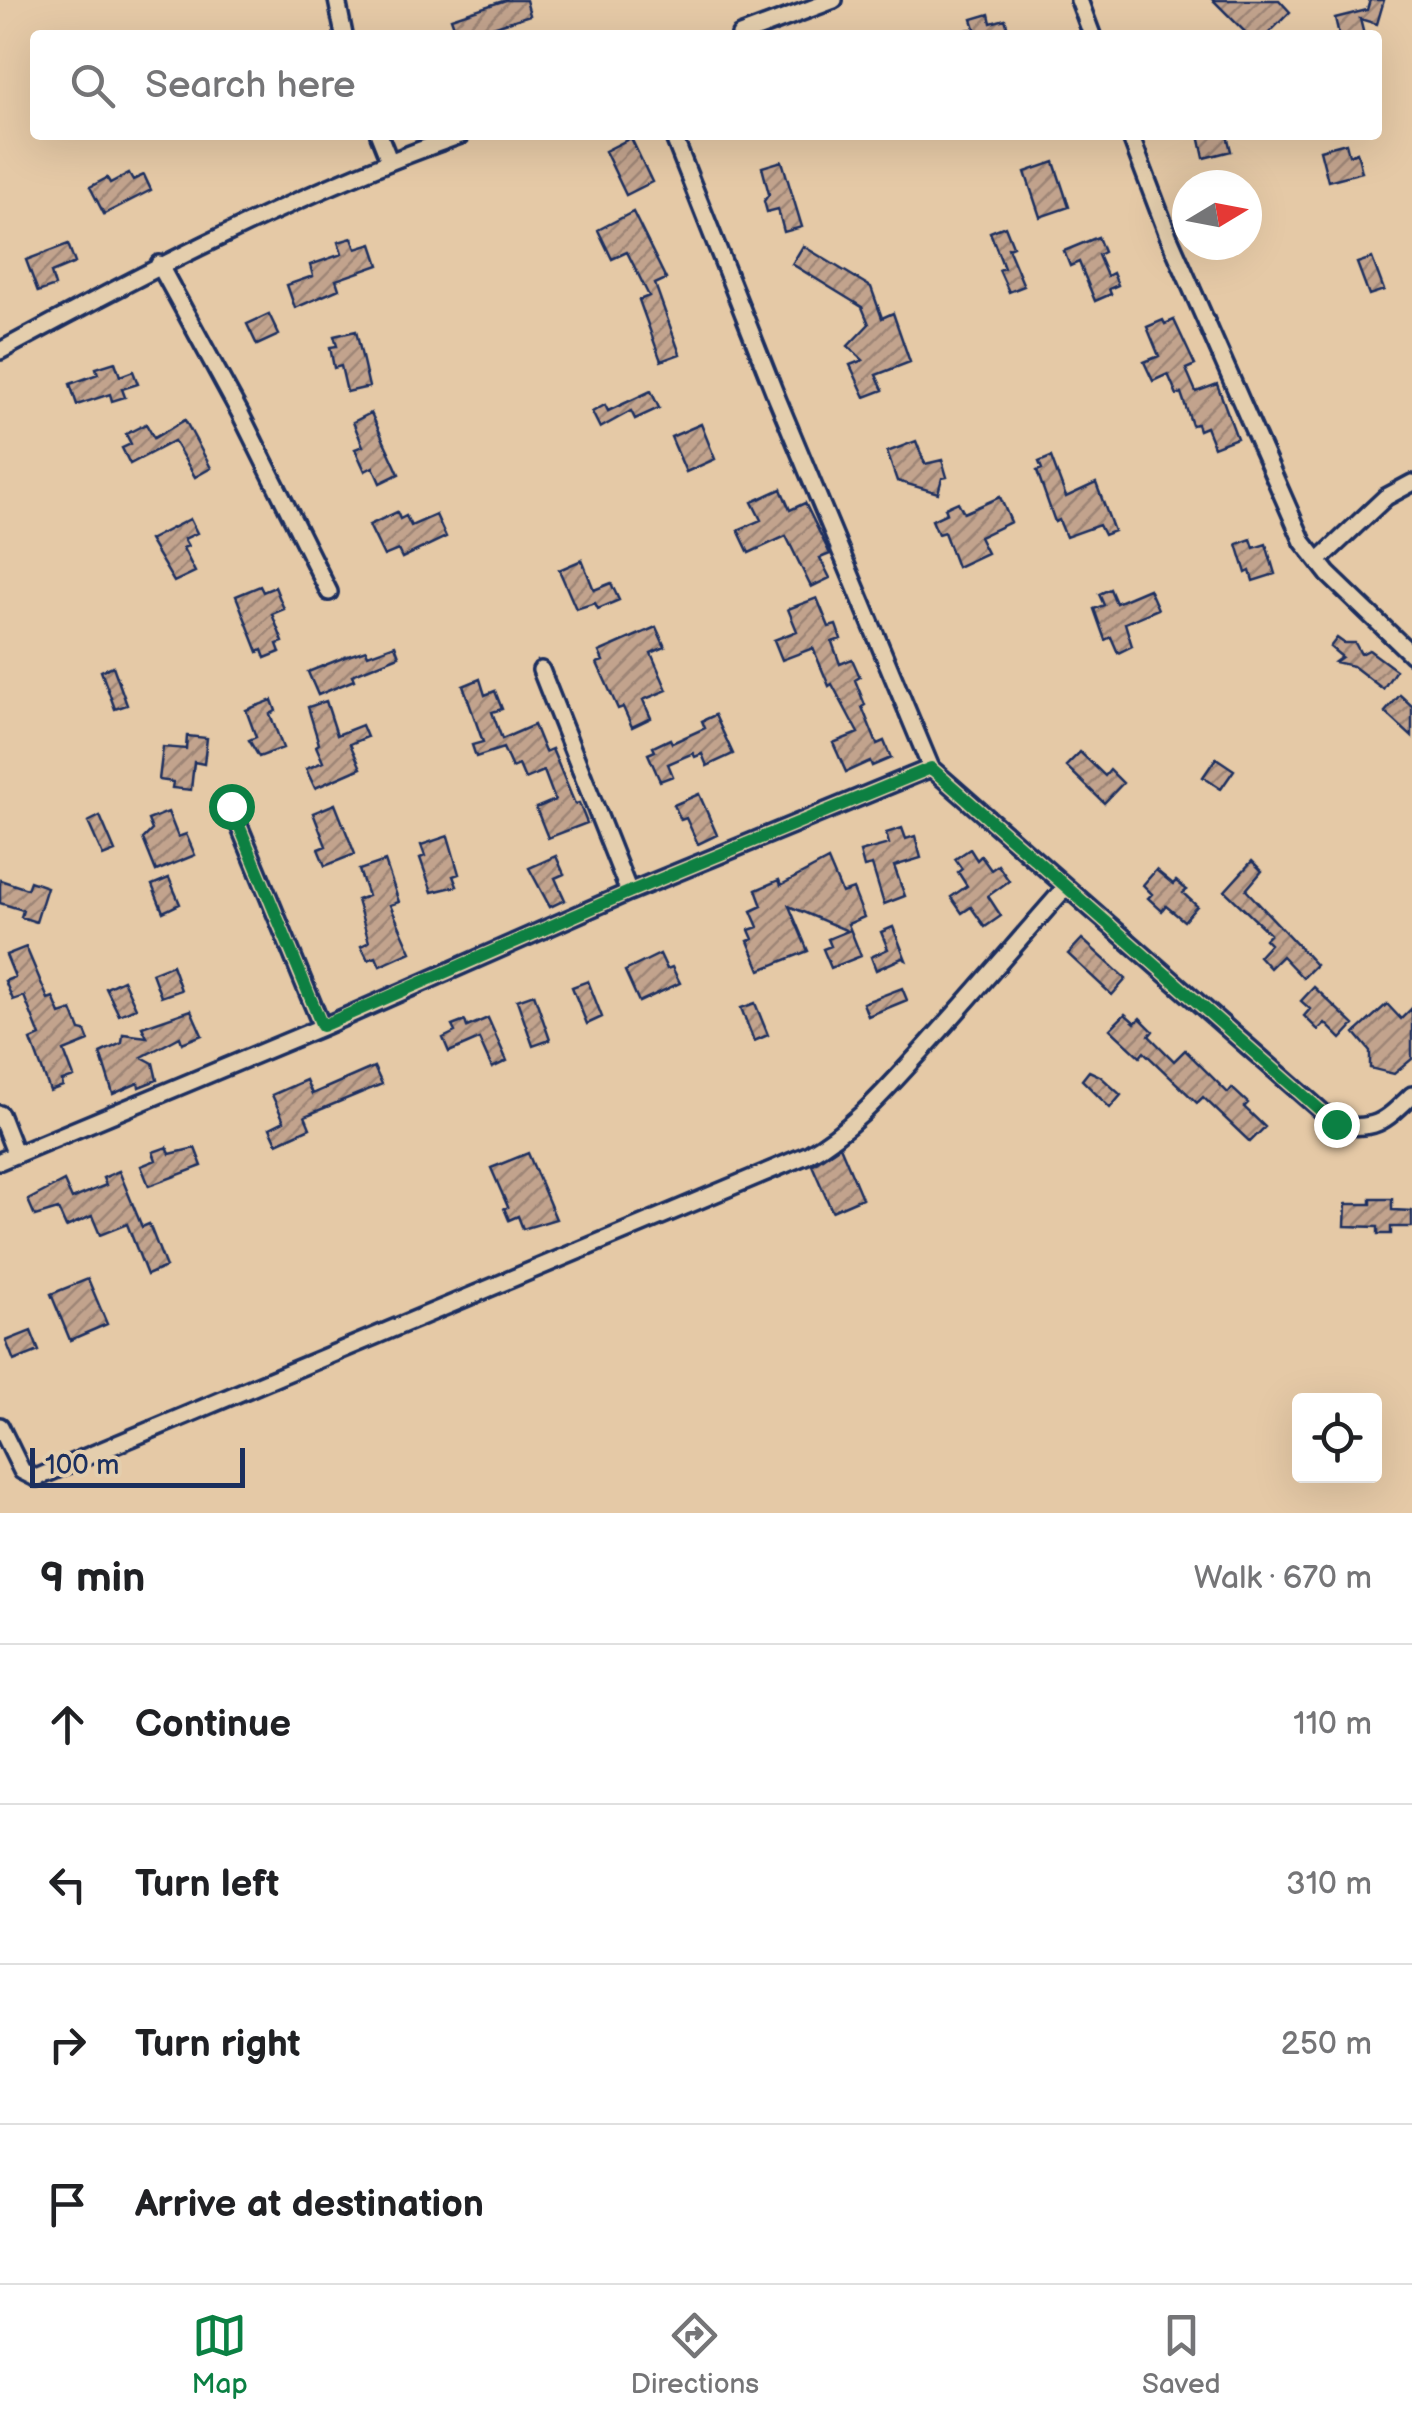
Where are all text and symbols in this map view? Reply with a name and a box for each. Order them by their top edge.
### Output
search box [30,30,1382,140]
icon: search [65,58,120,113]
text: Search here [145,63,356,108]
north arrow [1172,170,1262,260]
route start [209,784,255,830]
route end [1314,1102,1360,1148]
map controls [1292,1393,1382,1483]
button: locate [1292,1393,1382,1483]
scale bar [30,1443,245,1488]
text: 100 m [45,1449,119,1482]
text: 9 min [40,1553,146,1604]
text: Walk · 670 m [1194,1559,1372,1598]
icon: ahead [40,1697,95,1752]
text: Continue [135,1702,291,1747]
text: 110 m [1293,1705,1372,1744]
icon: left [40,1857,95,1912]
text: Turn left [135,1862,279,1907]
text: 310 m [1286,1865,1372,1904]
icon: right [40,2017,95,2072]
text: Turn right [135,2022,300,2067]
text: 250 m [1281,2025,1372,2064]
icon: arrive [40,2177,95,2232]
text: Arrive at destination [135,2182,484,2227]
tab: Map [191,2308,248,2401]
tab: Directions [630,2308,759,2401]
tab: Saved [1142,2308,1221,2401]

